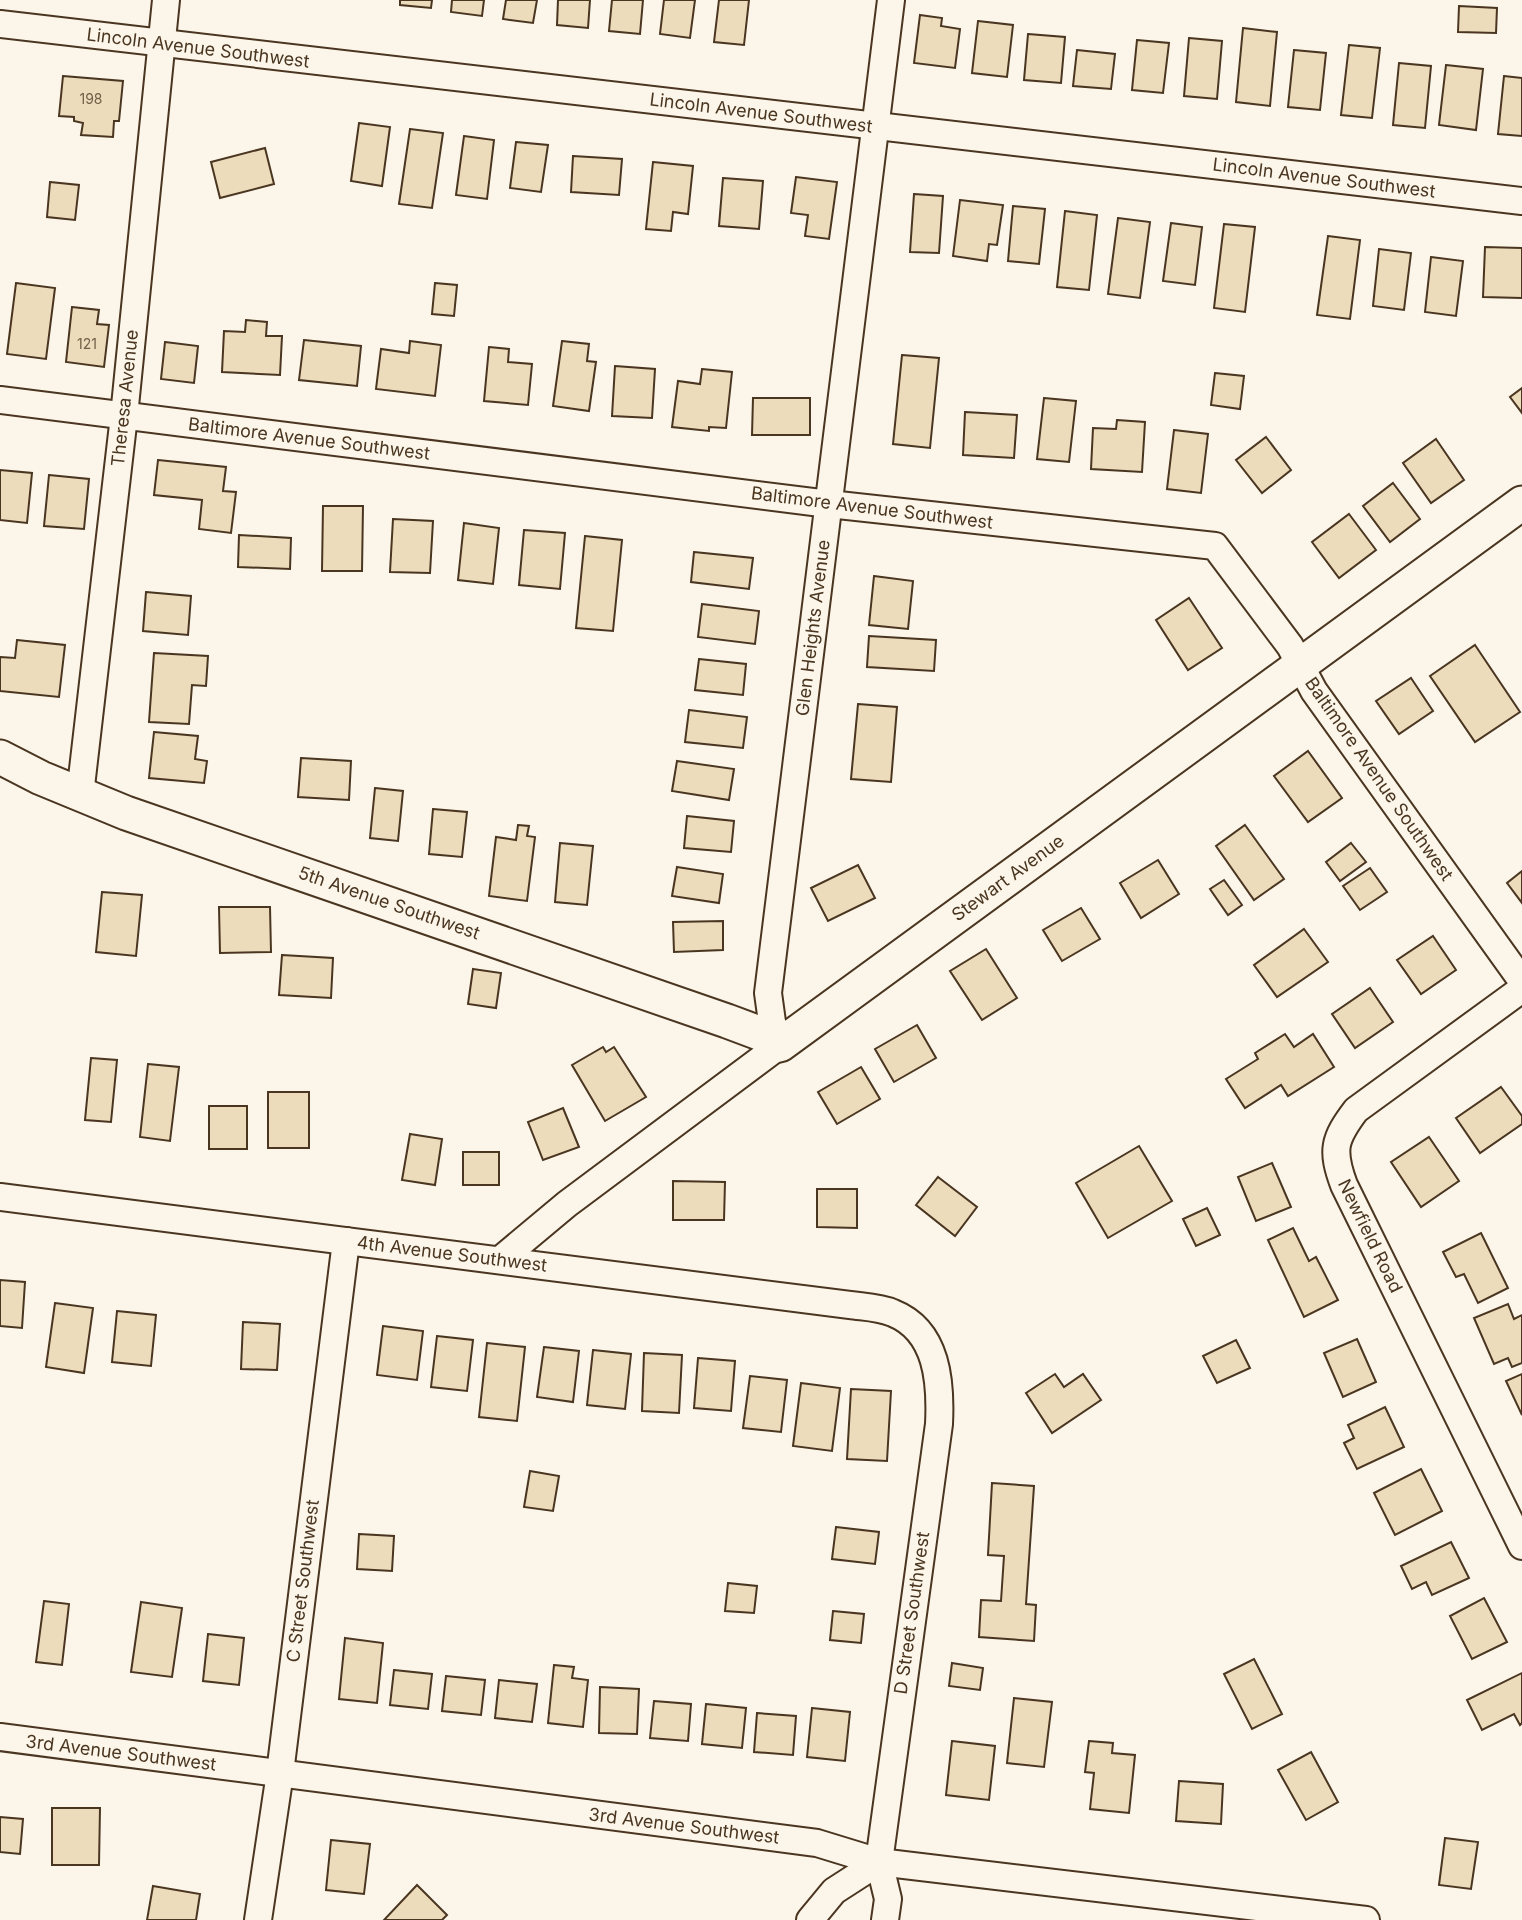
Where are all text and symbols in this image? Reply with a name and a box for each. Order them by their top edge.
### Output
street label: Lincoln Avenue Southwest [85,23,311,72]
street label: Lincoln Avenue Southwest [648,88,874,137]
house number: 198 [79,90,103,107]
street label: Lincoln Avenue Southwest [1211,153,1437,202]
street label: Theresa Avenue [107,328,142,467]
house number: 121 [77,335,97,352]
street label: Baltimore Avenue Southwest [187,413,431,464]
street label: Baltimore Avenue Southwest [750,482,994,533]
street label: Glen Heights Avenue [791,539,834,717]
street label: Baltimore Avenue Southwest [1301,673,1458,885]
street label: Stewart Avenue [948,830,1068,925]
street label: 5th Avenue Southwest [296,862,483,944]
street label: Newfield Road [1334,1176,1407,1296]
street label: 4th Avenue Southwest [356,1231,548,1276]
street label: C Street Southwest [282,1498,323,1664]
street label: D Street Southwest [890,1530,933,1695]
street label: 3rd Avenue Southwest [25,1730,218,1775]
street label: 3rd Avenue Southwest [588,1803,781,1848]

